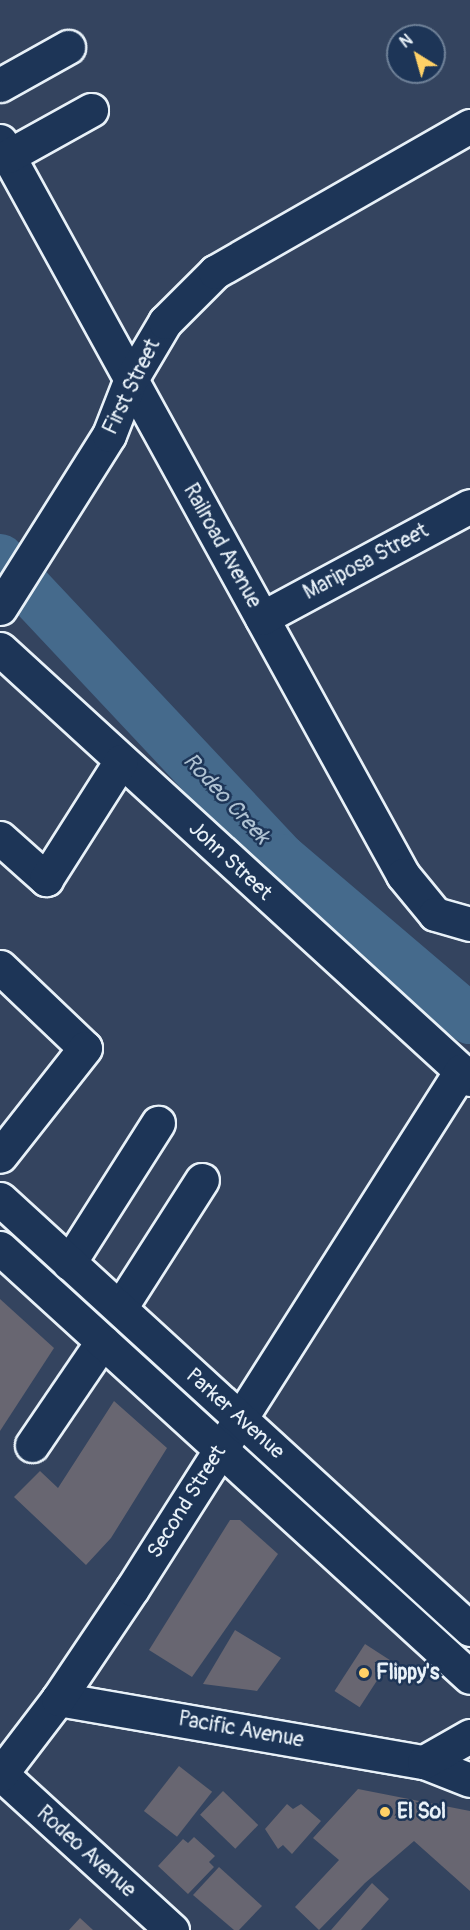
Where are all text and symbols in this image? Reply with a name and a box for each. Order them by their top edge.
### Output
north arrow [386,24,446,84]
text: N [396,30,417,52]
street label: First Street [98,335,166,439]
street label: Railroad Avenue [177,479,267,613]
street label: Mariposa Street [299,518,433,606]
water label: Rodeo Creek [177,748,275,850]
street label: John Street [183,816,277,906]
street label: Parker Avenue [181,1363,289,1465]
street label: Second Street [142,1441,232,1563]
place label: Flippy's [376,1660,439,1686]
marker: Flippy's [357,1666,371,1680]
street label: Pacific Avenue [176,1707,306,1753]
place label: El Sol [397,1799,446,1825]
street label: Rodeo Avenue [31,1801,141,1903]
marker: El Sol [378,1805,392,1819]

